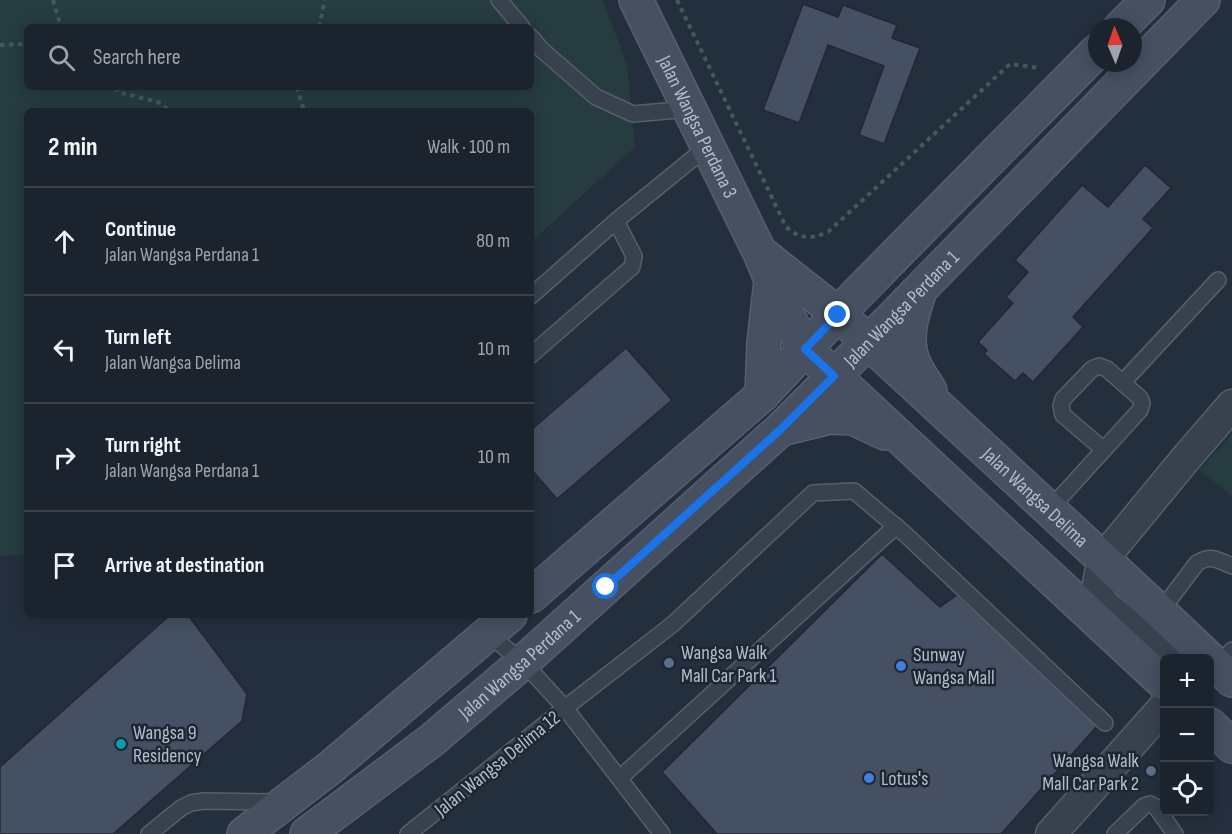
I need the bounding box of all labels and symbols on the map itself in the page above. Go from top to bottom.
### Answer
north arrow [1088,18,1142,72]
street label: Jalan Wangsa Perdana 3 [652,51,742,202]
street label: Jalan Wangsa Perdana 1 [838,246,964,373]
route end [824,301,850,327]
street label: Jalan Wangsa Delima [976,442,1093,553]
route start [592,573,618,599]
street label: Jalan Wangsa Perdana 1 [453,605,586,725]
place label: Wangsa Walk Mall Car Park 1 [681,641,777,688]
place label: Sunway Wangsa Mall [913,643,995,690]
marker: Wangsa Walk Mall Car Park 1 [662,656,676,670]
marker: Sunway Wangsa Mall [894,659,908,673]
street label: Jalan Wangsa Delima 12 [429,706,565,822]
place label: Wangsa 9 Residency [133,721,202,768]
marker: Wangsa 9 Residency [114,737,128,751]
place label: Wangsa Walk Mall Car Park 2 [1042,749,1139,796]
marker: Wangsa Walk Mall Car Park 2 [1144,764,1158,778]
place label: Lotus's [881,767,928,791]
marker: Lotus's [862,771,876,785]

